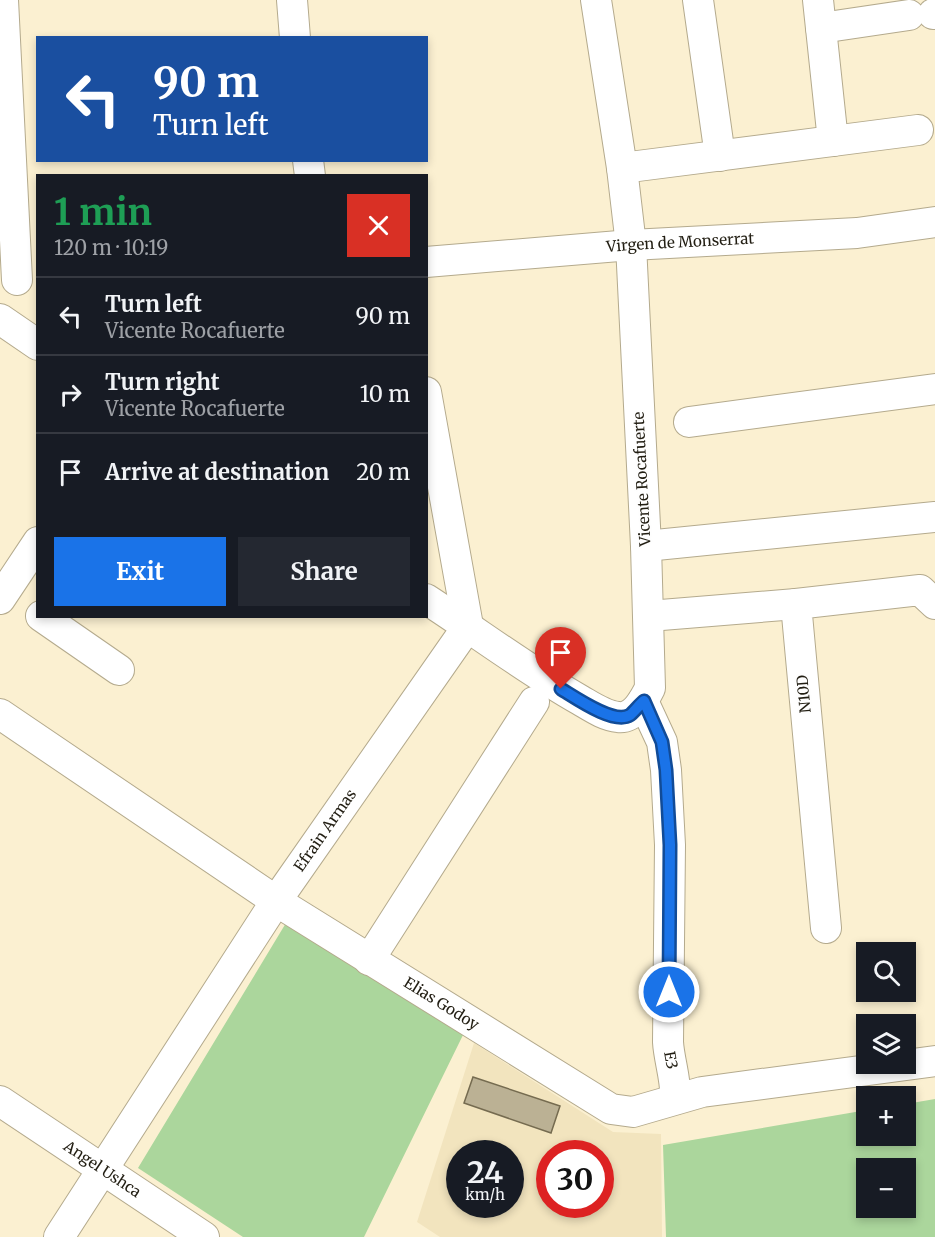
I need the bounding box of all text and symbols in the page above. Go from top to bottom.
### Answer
text: 90 m [153,56,259,108]
icon: left [54,60,132,138]
text: Turn left [153,108,268,142]
text: 1 min [54,190,152,235]
button: close [347,194,410,257]
street label: Virgen de Monserrat [605,228,755,256]
text: 120 m · 10:19 [54,235,168,260]
text: Turn left [105,290,202,318]
icon: left [54,300,87,333]
text: 90 m [355,302,410,330]
text: Vicente Rocafuerte [105,318,285,343]
text: Turn right [105,368,219,396]
icon: right [54,378,87,411]
text: 10 m [360,380,410,408]
text: Vicente Rocafuerte [105,396,285,421]
street label: Vicente Rocafuerte [628,411,655,548]
icon: arrive [54,456,87,489]
text: Arrive at destination [105,458,329,486]
text: 20 m [356,458,410,486]
button: Exit [54,537,226,606]
button: Share [238,537,410,606]
pin [535,627,586,689]
icon: arrive [544,636,577,669]
street label: N10D [792,674,815,714]
street label: Efrain Armas [290,785,360,875]
map controls [856,942,916,1218]
button: search [856,942,916,1002]
position arrow [637,960,701,1024]
street label: Elias Godoy [400,973,483,1034]
button: layers [856,1014,916,1074]
street label: E3 [660,1050,682,1071]
button: + [856,1086,916,1146]
street label: Angel Ushca [60,1136,145,1201]
speed limit sign: 30 [536,1140,614,1218]
text: 24 [467,1153,503,1191]
button: − [856,1158,916,1218]
text: km/h [465,1185,505,1204]

